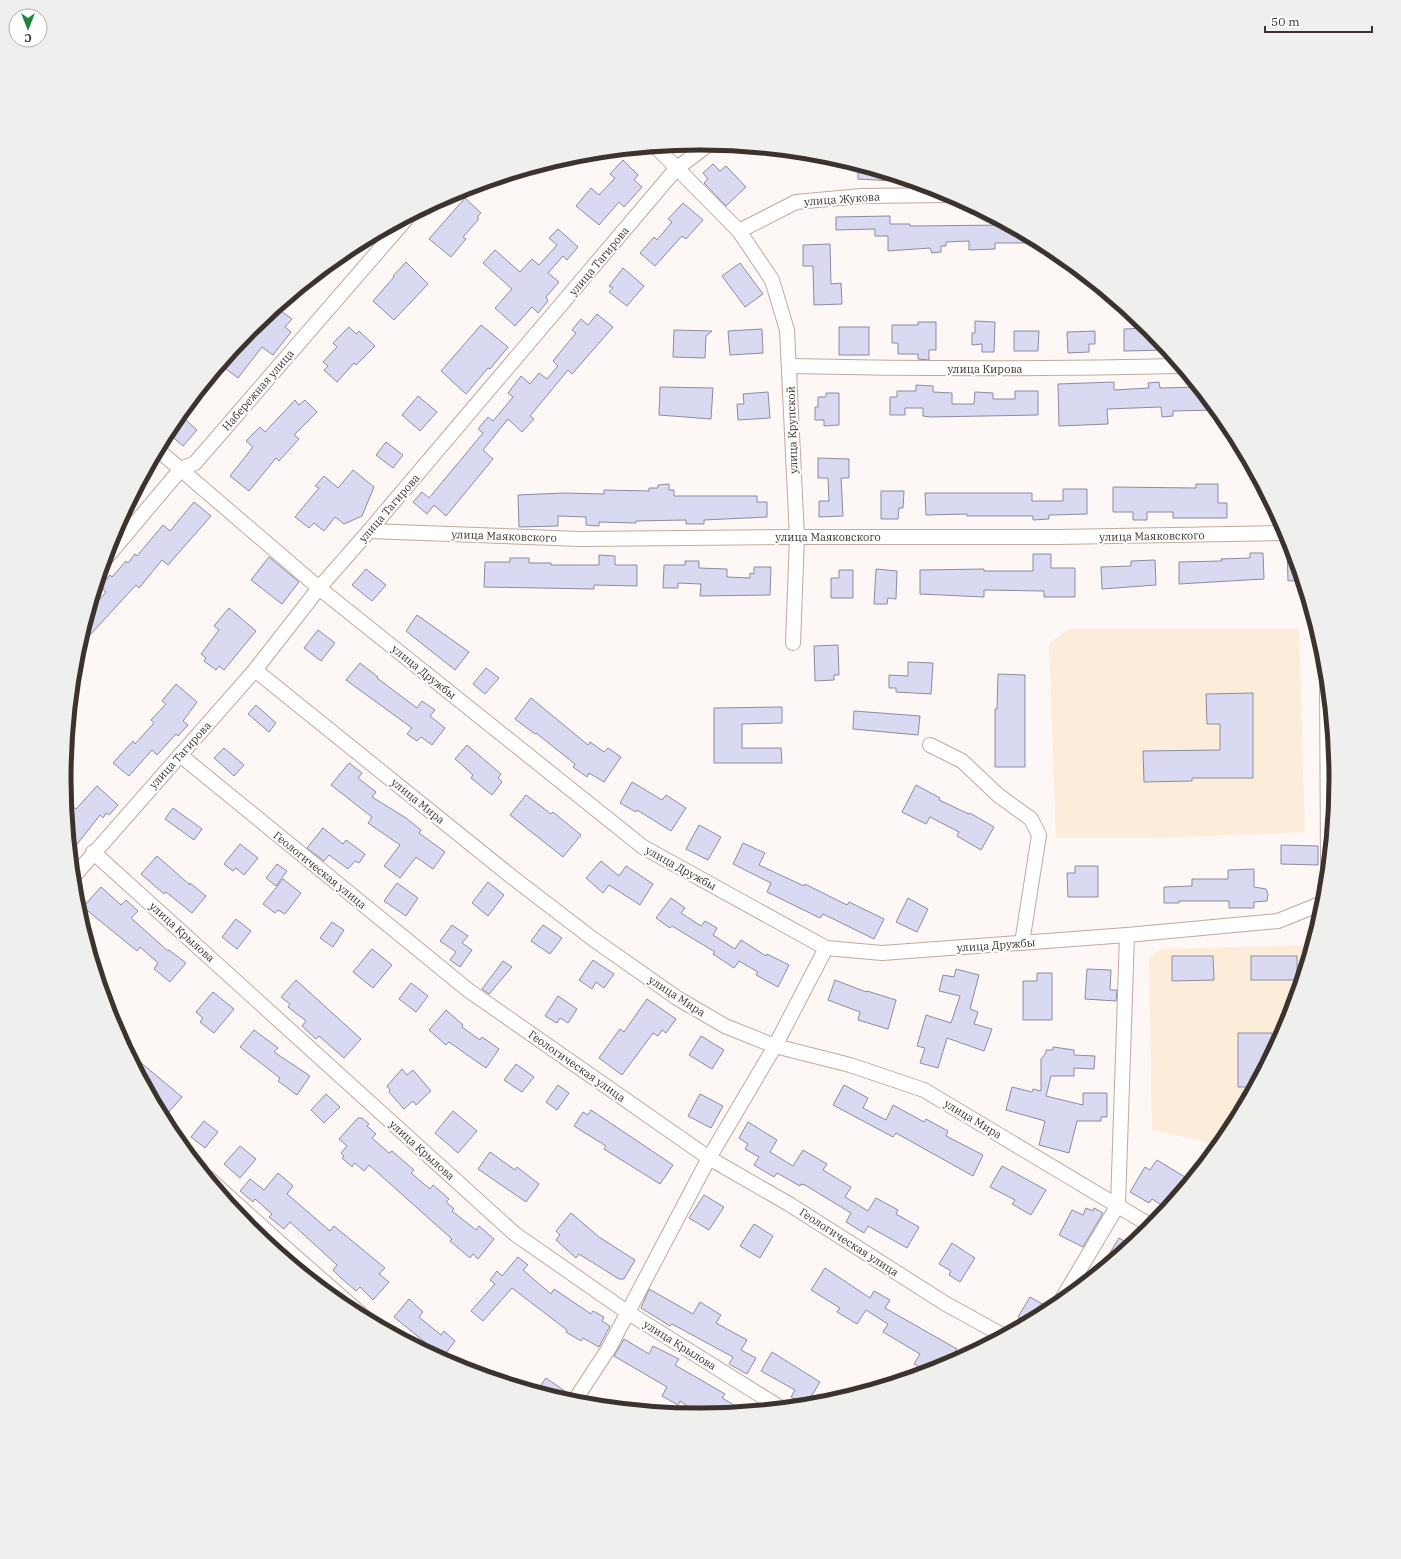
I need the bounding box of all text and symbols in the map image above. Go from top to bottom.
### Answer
north arrow [8,8,48,48]
scale bar [1265,8,1372,34]
text: 50 m [1271,14,1300,29]
text: С [24,31,32,45]
street label: улица Жукова [804,189,880,209]
street label: улица Тагирова [566,224,632,298]
street label: Набережная улица [219,347,297,433]
street label: улица Кирова [947,362,1023,376]
street label: улица Крупской [783,386,801,474]
street label: улица Тагирова [356,471,422,545]
street label: улица Маяковского [451,527,557,545]
street label: улица Маяковского [1099,528,1205,544]
street label: улица Маяковского [775,530,881,544]
street label: улица Дружбы [389,642,459,702]
street label: улица Тагирова [146,718,214,792]
street label: улица Мира [388,775,448,827]
street label: Геологическая улица [271,828,369,912]
street label: улица Дружбы [643,843,719,893]
street label: улица Крылова [146,899,218,965]
street label: улица Дружбы [956,935,1036,955]
street label: улица Мира [646,972,708,1020]
street label: Геологическая улица [526,1027,628,1105]
street label: улица Мира [942,1096,1004,1142]
street label: улица Крылова [386,1117,458,1183]
street label: Геологическая улица [797,1205,901,1279]
street label: улица Крылова [641,1317,719,1373]

